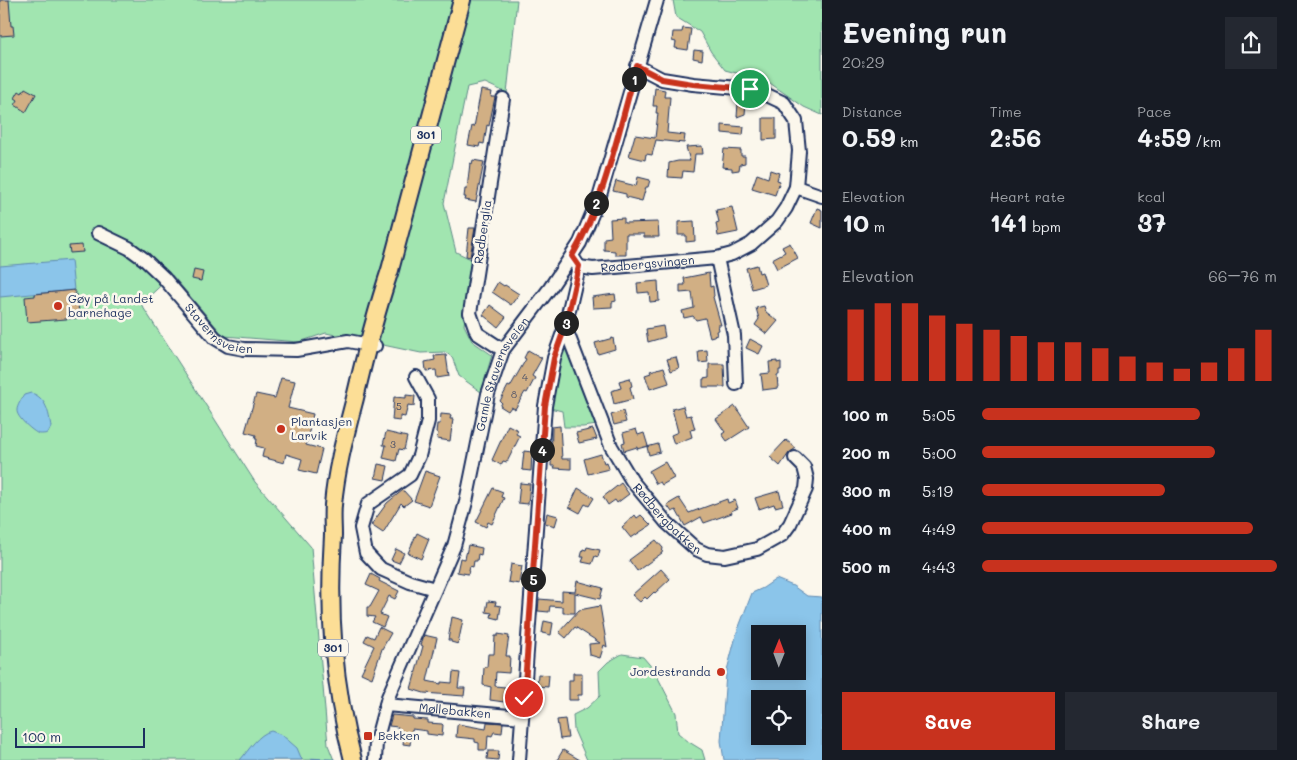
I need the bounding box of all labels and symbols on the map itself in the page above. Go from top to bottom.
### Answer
pin: 1 [622,66,646,92]
pin [729,68,771,110]
road number: 301 [411,126,441,144]
pin: 2 [584,190,608,216]
street label: Rødberglia [470,199,494,265]
street label: Rødbergsvingen [600,251,695,275]
place label: Gøy på Landet barnehage [68,290,154,320]
street label: Stavernsveien [182,299,253,356]
marker: Gøy på Landet barnehage [52,300,64,312]
pin: 3 [554,310,578,336]
street label: Gamle Stavernsveien [472,313,532,433]
house number: 4 [522,370,528,384]
house number: 8 [511,387,517,401]
house number: 5 [396,399,402,413]
place label: Plantasjen Larvik [291,413,352,443]
marker: Plantasjen Larvik [275,423,287,435]
house number: 3 [390,437,396,451]
pin: 4 [530,438,554,462]
street label: Rødbergbakken [630,479,704,557]
pin: 5 [520,566,546,592]
north arrow [751,625,806,680]
road number: 301 [318,640,348,656]
place label: Jordestranda [630,663,711,679]
marker: Jordestranda [715,666,727,678]
pin [503,677,545,719]
street label: Møllebakken [418,699,492,721]
scale bar [15,725,145,748]
place label: Bekken [378,727,420,743]
marker: Bekken [362,730,374,742]

